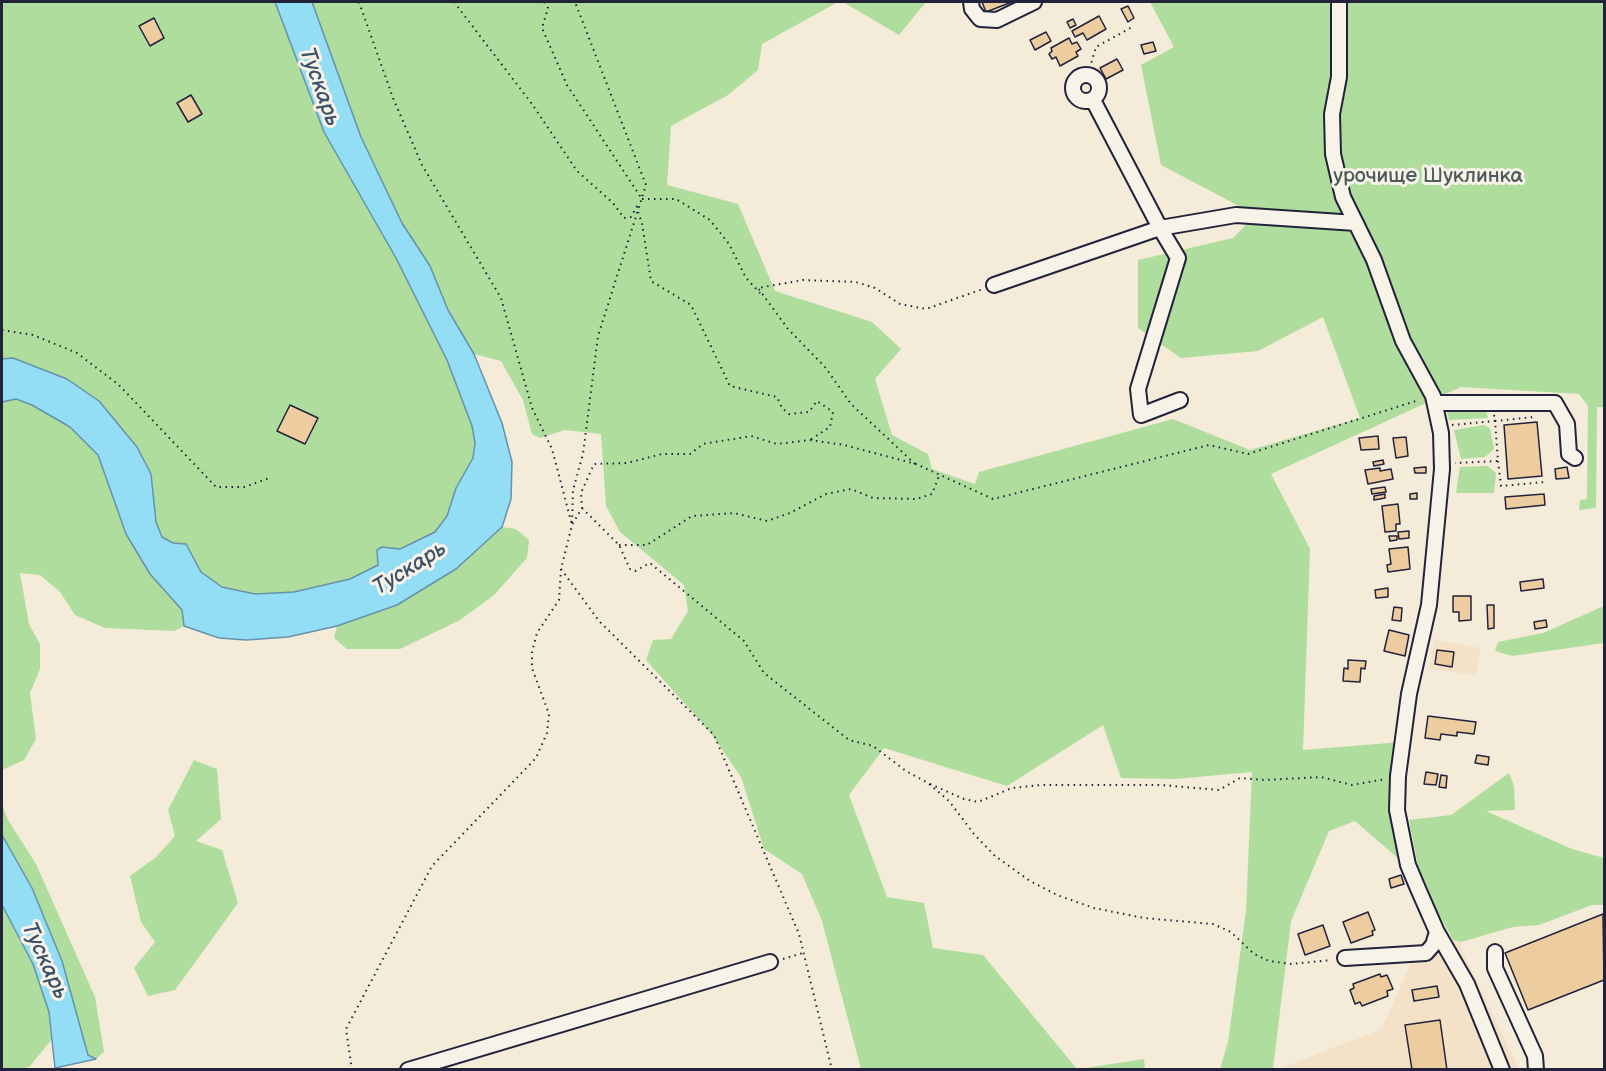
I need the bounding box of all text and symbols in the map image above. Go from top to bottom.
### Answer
water label: Тускарь [293,44,345,130]
park label: урочище Шуклинка [1333,164,1523,190]
water label: Тускарь [368,536,452,602]
water label: Тускарь [15,918,73,1004]

